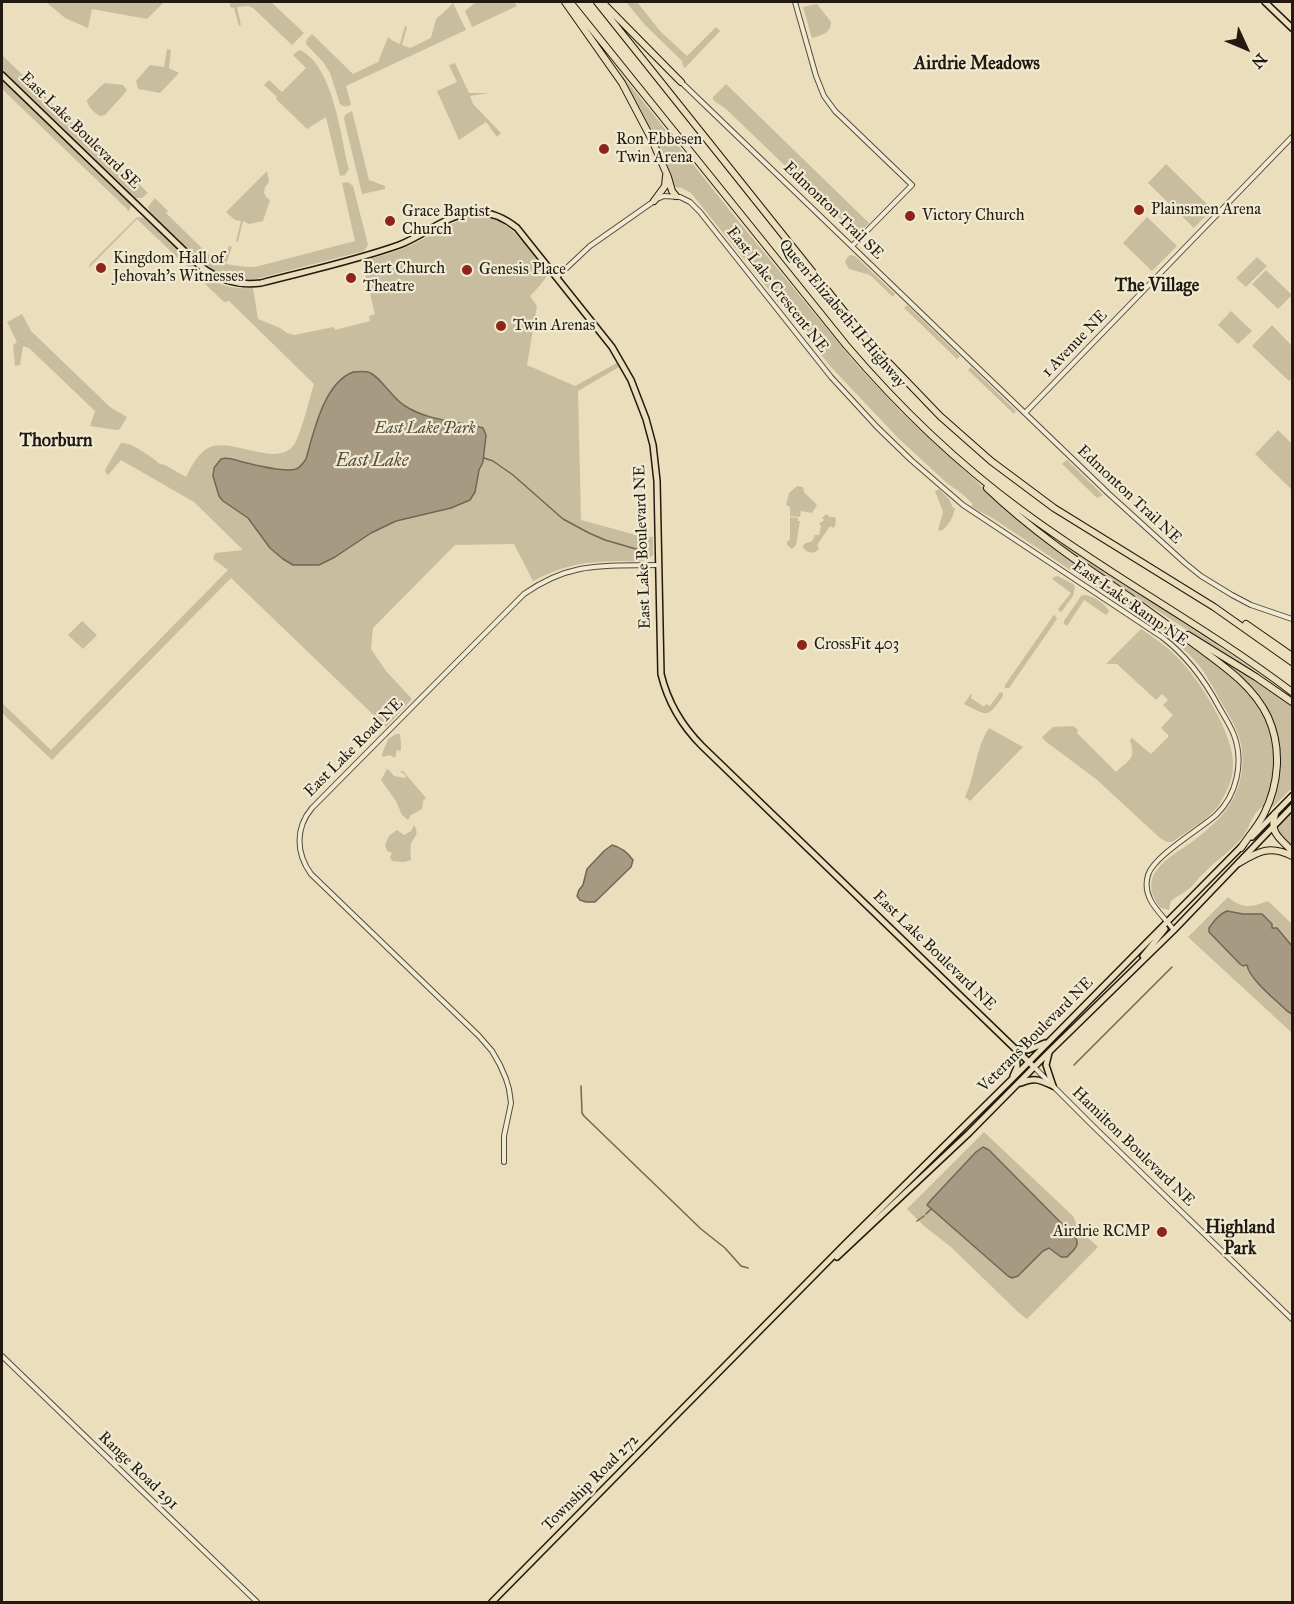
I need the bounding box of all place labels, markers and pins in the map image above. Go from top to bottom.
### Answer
place label: Ron Ebbesen Twin Arena [616,130,702,168]
marker: Ron Ebbesen Twin Arena [597,142,611,156]
place label: Plainsmen Arena [1151,200,1261,220]
place label: Grace Baptist Church [402,202,490,240]
marker: Plainsmen Arena [1132,203,1146,217]
place label: Victory Church [922,206,1025,226]
marker: Victory Church [903,209,917,223]
marker: Grace Baptist Church [383,214,397,228]
place label: Kingdom Hall of Jehovah's Witnesses [113,249,244,287]
place label: Bert Church Theatre [363,259,445,297]
place label: Genesis Place [479,260,566,280]
marker: Kingdom Hall of Jehovah's Witnesses [94,261,108,275]
marker: Genesis Place [460,263,474,277]
marker: Bert Church Theatre [344,271,358,285]
place label: Twin Arenas [513,316,595,336]
marker: Twin Arenas [494,319,508,333]
place label: CrossFit 403 [814,635,899,655]
marker: CrossFit 403 [795,638,809,652]
place label: Airdrie RCMP [1053,1222,1150,1242]
marker: Airdrie RCMP [1155,1225,1169,1239]

